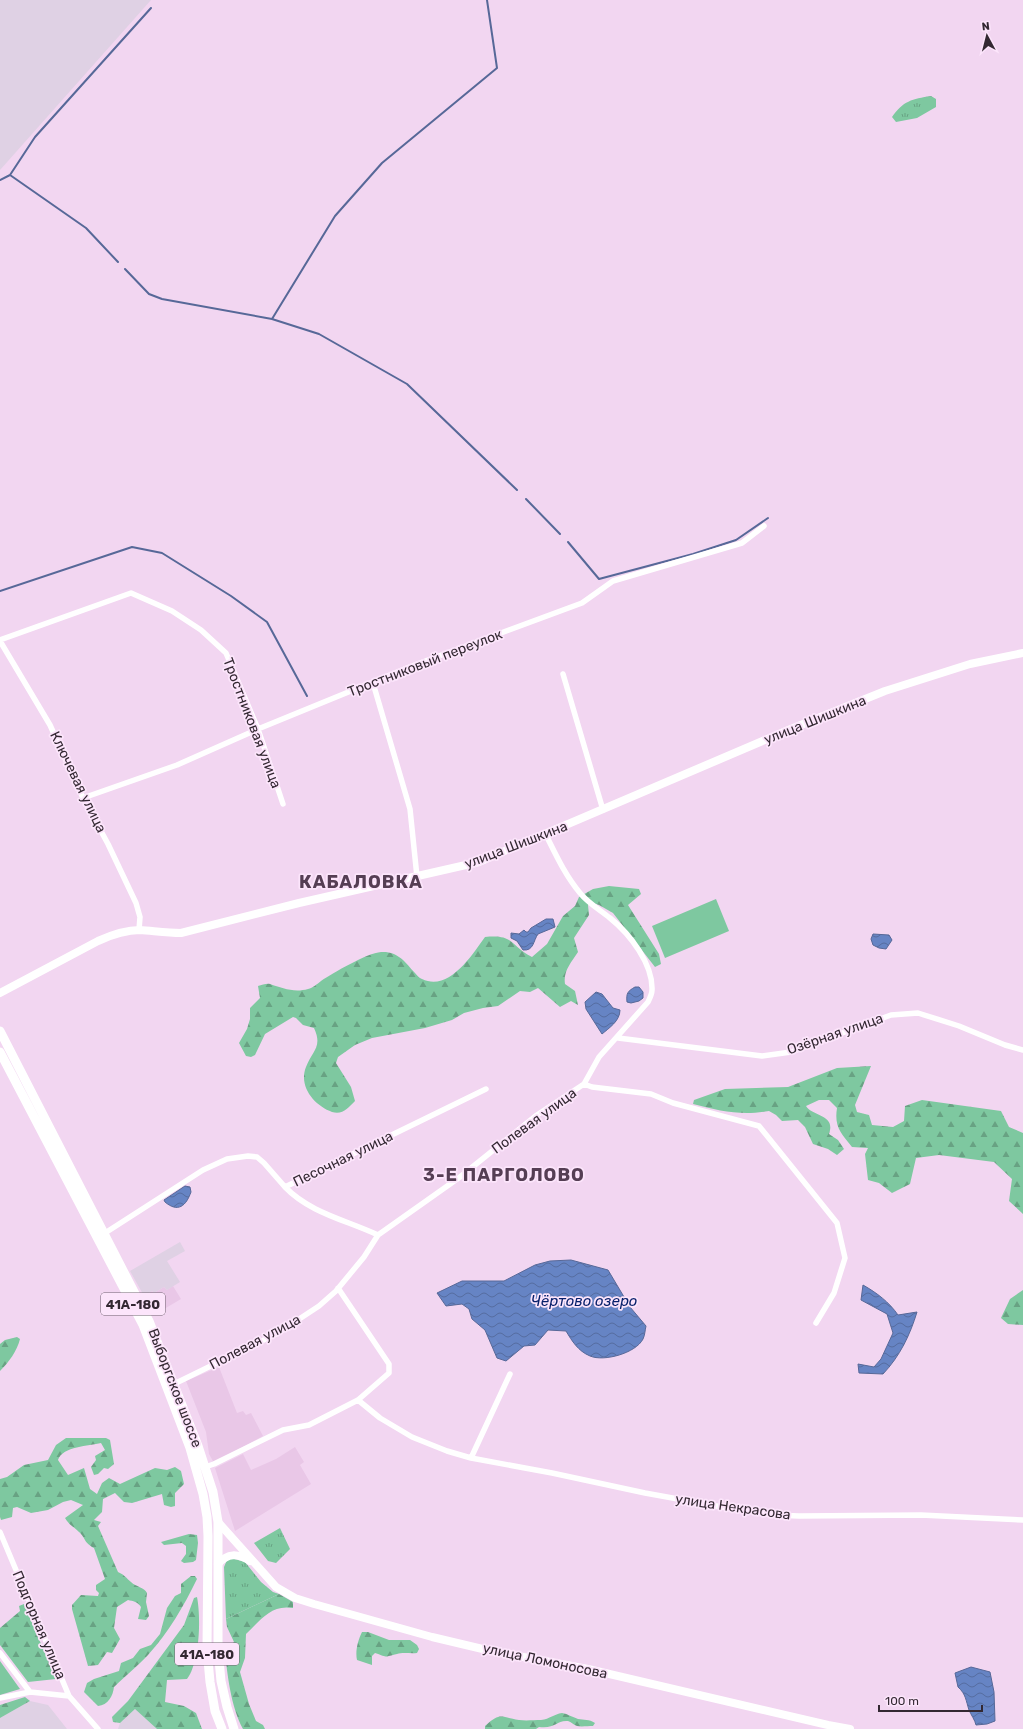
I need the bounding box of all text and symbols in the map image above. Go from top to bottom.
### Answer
north arrow [967,16,1007,56]
text: N [981,20,991,34]
street label: Тростниковый переулок [345,625,505,700]
street label: Тростниковая улица [219,655,285,791]
street label: улица Шишкина [761,692,869,748]
street label: Ключевая улица [46,729,110,835]
street label: улица Шишкина [462,818,570,872]
district label: КАБАЛОВКА [299,871,423,893]
street label: Озёрная улица [785,1010,885,1058]
street label: Полевая улица [488,1085,580,1157]
street label: Песочная улица [290,1127,396,1191]
district label: 3-Е ПАРГОЛОВО [423,1164,585,1186]
water label: Чёртово озеро [531,1292,638,1310]
road number: 41А-180 [101,1293,165,1315]
street label: Полевая улица [207,1311,303,1373]
street label: Выборгское шоссе [144,1326,206,1450]
street label: улица Некрасова [674,1490,792,1524]
street label: Подгорная улица [8,1568,70,1682]
street label: улица Ломоносова [481,1639,609,1683]
road number: 41А-180 [175,1643,239,1665]
scale bar [879,1687,982,1713]
text: 100 m [885,1694,919,1708]

